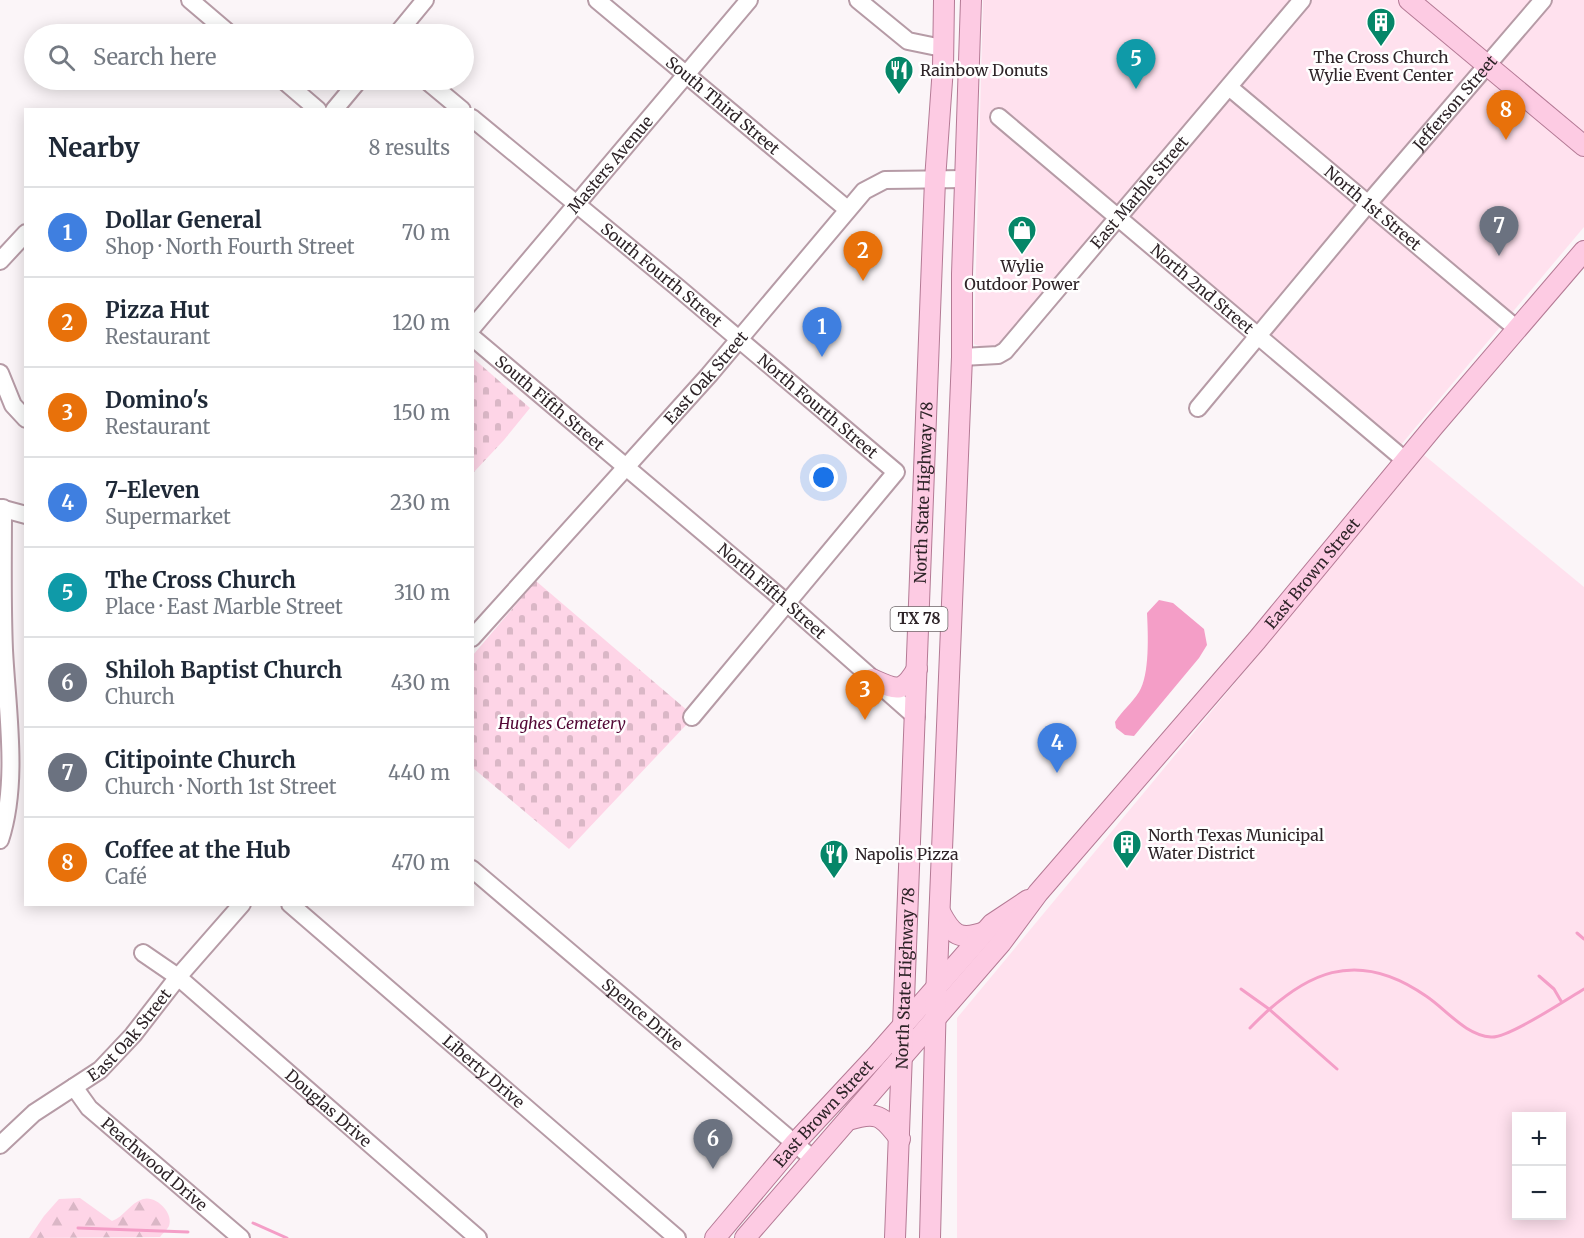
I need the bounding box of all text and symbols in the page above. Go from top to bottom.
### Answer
building icon: The Cross Church Wylie Event Center [1365,6,1397,48]
search box [24,24,474,90]
pin: 5 [1116,40,1156,89]
icon: search [45,41,78,74]
text: Search here [93,43,216,71]
place label: The Cross Church Wylie Event Center [1308,47,1453,85]
street label: Jefferson Street [1408,51,1502,155]
street label: South Third Street [662,52,784,159]
restaurant icon: Rainbow Donuts [883,54,915,96]
place label: Rainbow Donuts [920,60,1048,80]
pin: 8 [1486,90,1526,140]
street label: Masters Avenue [563,112,657,217]
text: Nearby [48,131,140,164]
street label: East Marble Street [1086,131,1193,253]
text: 8 results [368,135,450,160]
street label: North 1st Street [1320,162,1426,255]
text: Dollar General [105,206,262,234]
pin: 7 [1480,206,1518,256]
shop icon: Wylie Outdoor Power [1006,214,1038,256]
street label: South Fourth Street [597,219,727,331]
text: 1 [63,220,72,245]
text: 70 m [402,220,450,245]
pin: 2 [844,232,882,281]
text: Shop · North Fourth Street [105,234,355,259]
street label: North 2nd Street [1147,240,1258,338]
place label: Wylie Outdoor Power [964,256,1080,294]
text: Pizza Hut [105,296,210,324]
pin: 1 [802,308,842,357]
text: 2 [62,310,73,335]
text: 120 m [392,310,450,335]
text: Restaurant [105,324,210,349]
street label: East Oak Street [660,326,752,428]
street label: North Fourth Street [754,349,883,463]
street label: South Fifth Street [491,351,609,455]
text: Domino's [105,386,209,414]
text: 3 [62,400,73,425]
text: 150 m [393,400,450,425]
street label: North State Highway 78 [910,401,937,584]
text: Restaurant [105,414,210,439]
your location [809,463,838,492]
text: 7-Eleven [105,476,200,504]
text: 4 [61,490,74,515]
text: 230 m [390,490,450,515]
text: Supermarket [105,504,231,529]
street label: East Brown Street [1260,513,1364,633]
street label: North Fifth Street [714,539,831,643]
text: The Cross Church [105,566,296,594]
text: 5 [62,580,73,605]
text: 310 m [394,580,450,605]
text: Place · East Marble Street [105,594,343,619]
road number: TX 78 [890,607,948,631]
text: Shiloh Baptist Church [105,656,342,684]
text: 6 [61,670,74,695]
text: 430 m [391,670,450,695]
pin: 3 [846,670,884,720]
text: Church [105,684,175,709]
park label: Hughes Cemetery [497,713,626,733]
pin: 4 [1038,724,1076,773]
text: Citipointe Church [105,746,296,774]
text: 7 [62,760,74,785]
text: 440 m [388,760,450,785]
text: Church · North 1st Street [105,774,337,799]
place label: North Texas Municipal Water District [1147,825,1324,863]
building icon: North Texas Municipal Water District [1111,828,1143,870]
text: Coffee at the Hub [105,836,290,864]
restaurant icon: Napolis Pizza [818,838,850,880]
place label: Napolis Pizza [855,844,959,864]
text: 8 [61,850,74,875]
text: 470 m [391,850,450,875]
text: Café [105,864,147,889]
street label: North State Highway 78 [891,887,918,1070]
street label: Spence Drive [598,974,687,1054]
street label: East Oak Street [84,984,176,1086]
street label: Liberty Drive [439,1031,529,1112]
street label: East Brown Street [769,1055,878,1171]
street label: Douglas Drive [281,1065,376,1151]
map controls [1512,1112,1566,1220]
button: + [1512,1112,1566,1166]
street label: Peachwood Drive [97,1113,212,1215]
pin: 6 [694,1120,732,1169]
button: − [1512,1166,1566,1220]

